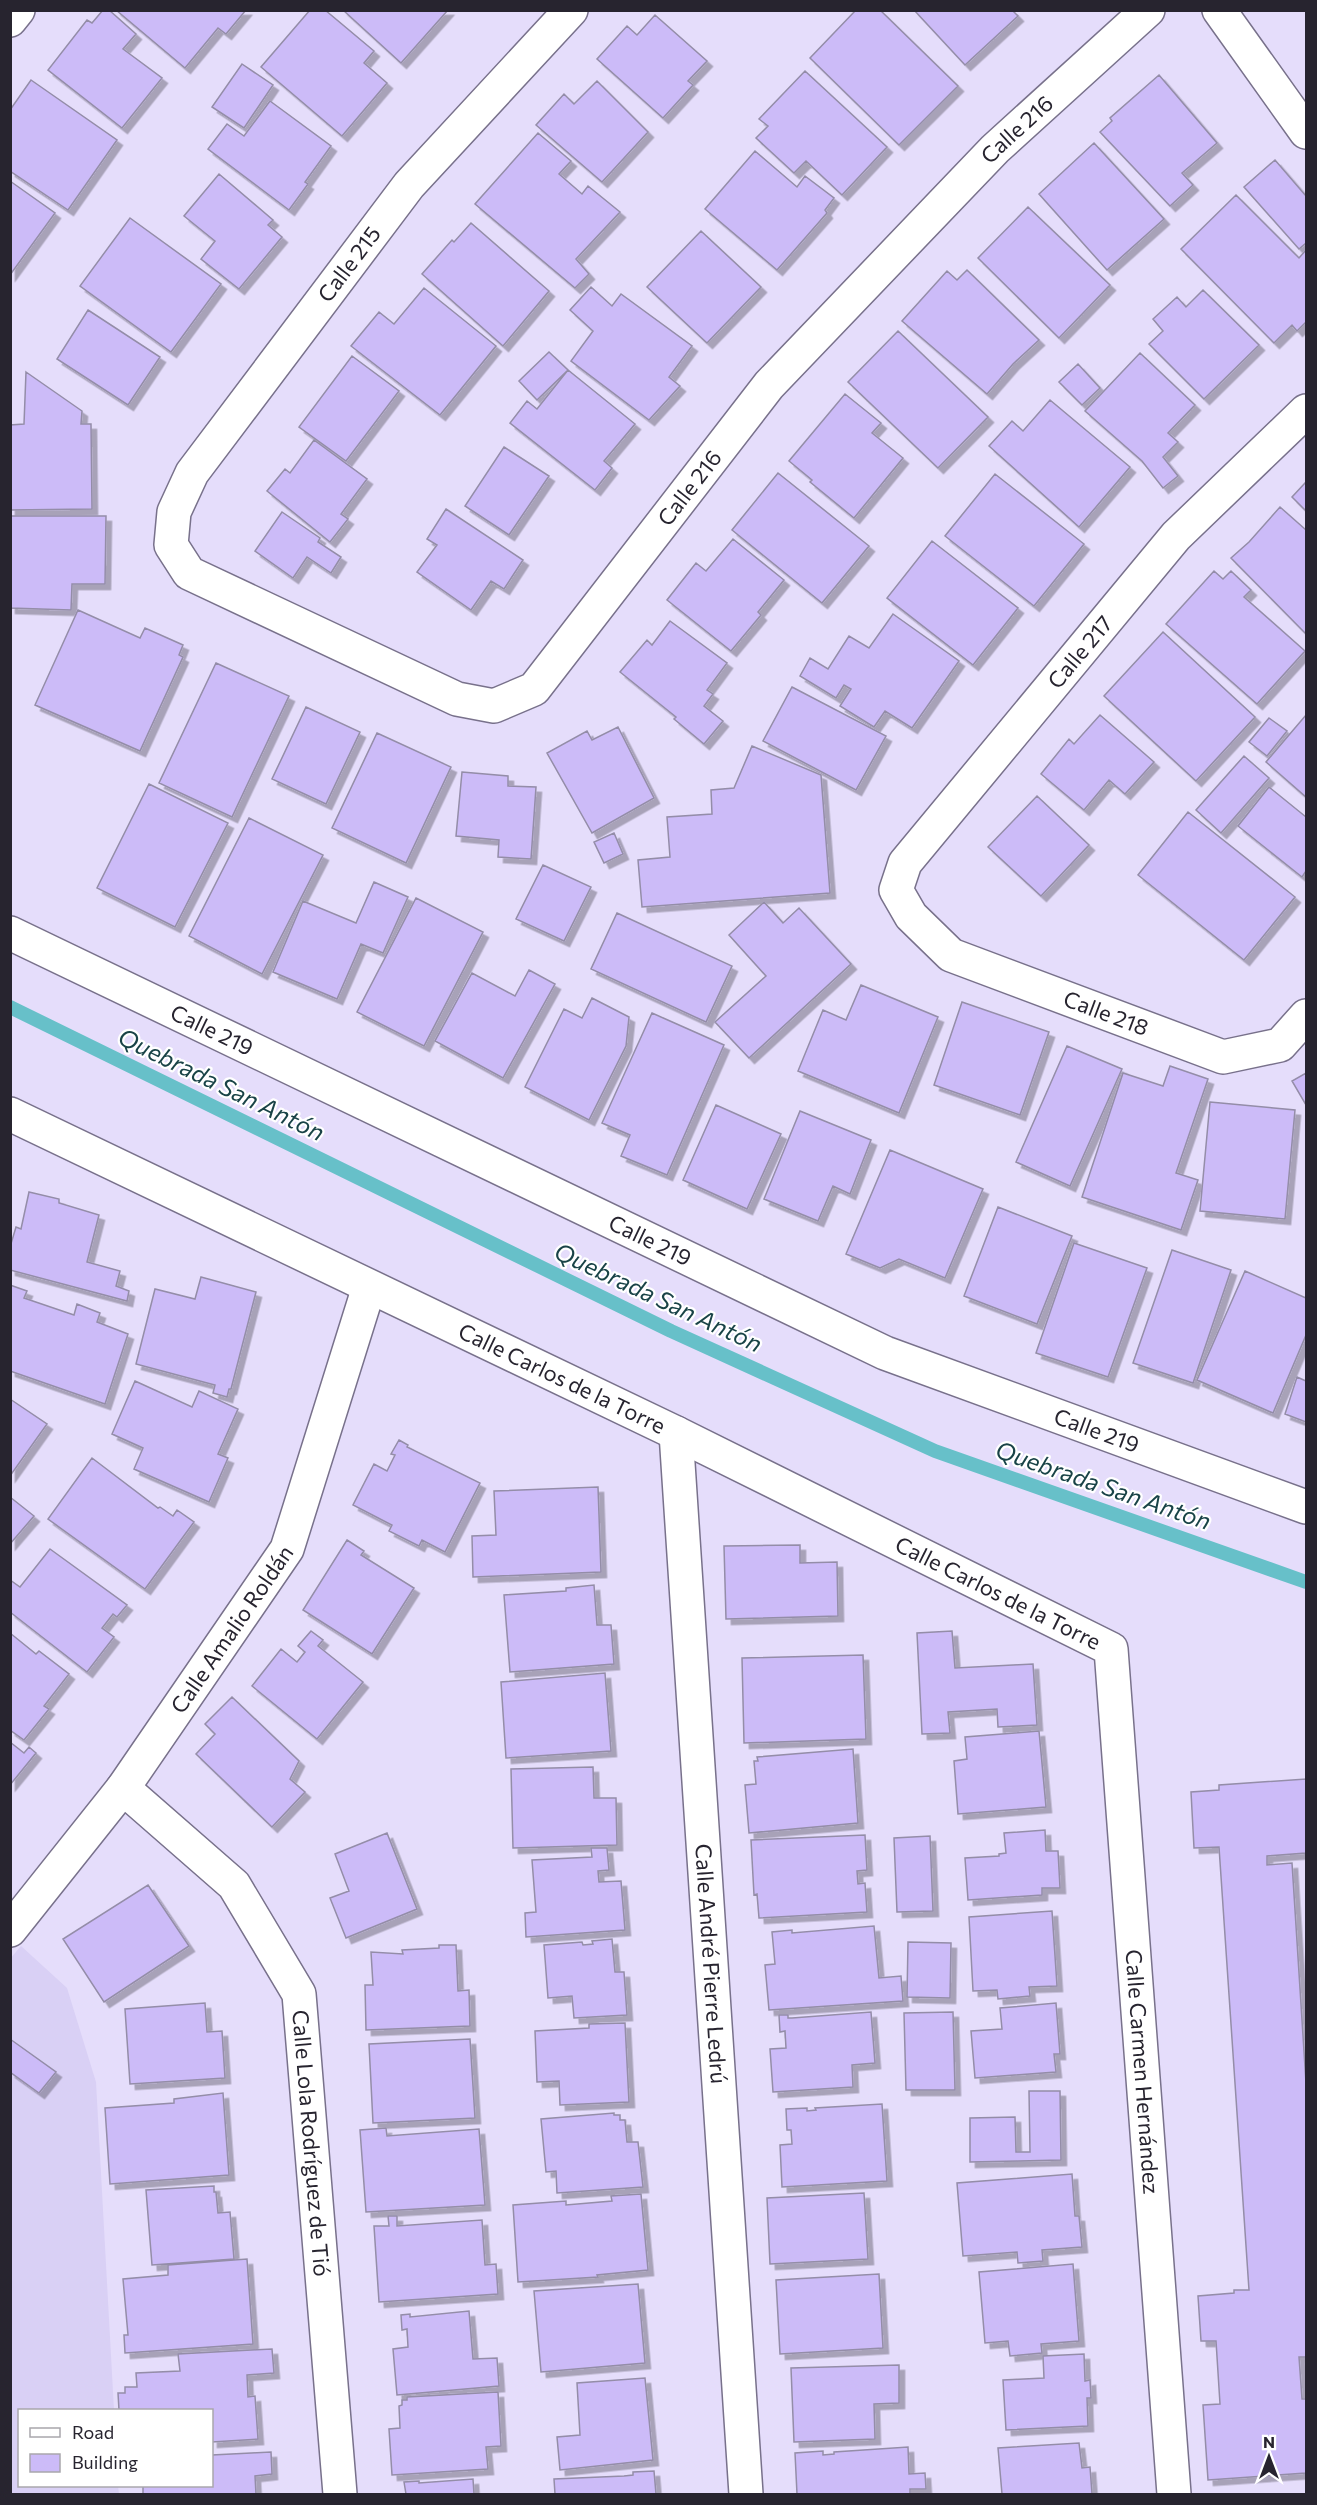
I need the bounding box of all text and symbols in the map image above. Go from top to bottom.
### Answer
street label: Calle 216 [975,89,1058,169]
street label: Calle 215 [311,221,386,307]
street label: Calle 216 [651,444,727,531]
street label: Calle 217 [1041,610,1118,694]
street label: Calle 218 [1060,984,1152,1041]
street label: Calle 219 [166,998,258,1061]
water label: Quebrada San Antón [114,1021,330,1146]
street label: Calle 219 [605,1208,696,1271]
water label: Quebrada San Antón [550,1236,767,1358]
street label: Calle Carlos de la Torre [454,1317,670,1439]
street label: Calle 219 [1051,1402,1143,1458]
water label: Quebrada San Antón [992,1434,1215,1535]
street label: Calle Carlos de la Torre [891,1530,1105,1655]
street label: Calle Amalio Roldán [164,1540,299,1718]
street label: Calle André Pierre Ledrú [690,1843,733,2085]
street label: Calle Carmen Hernández [1120,1948,1166,2195]
street label: Calle Lola Rodríguez de Tió [287,2009,336,2278]
legend [18,2409,213,2487]
text: Road [72,2421,114,2443]
north arrow [1239,2427,1299,2487]
text: N [1263,2432,1275,2451]
text: Building [72,2451,138,2473]

